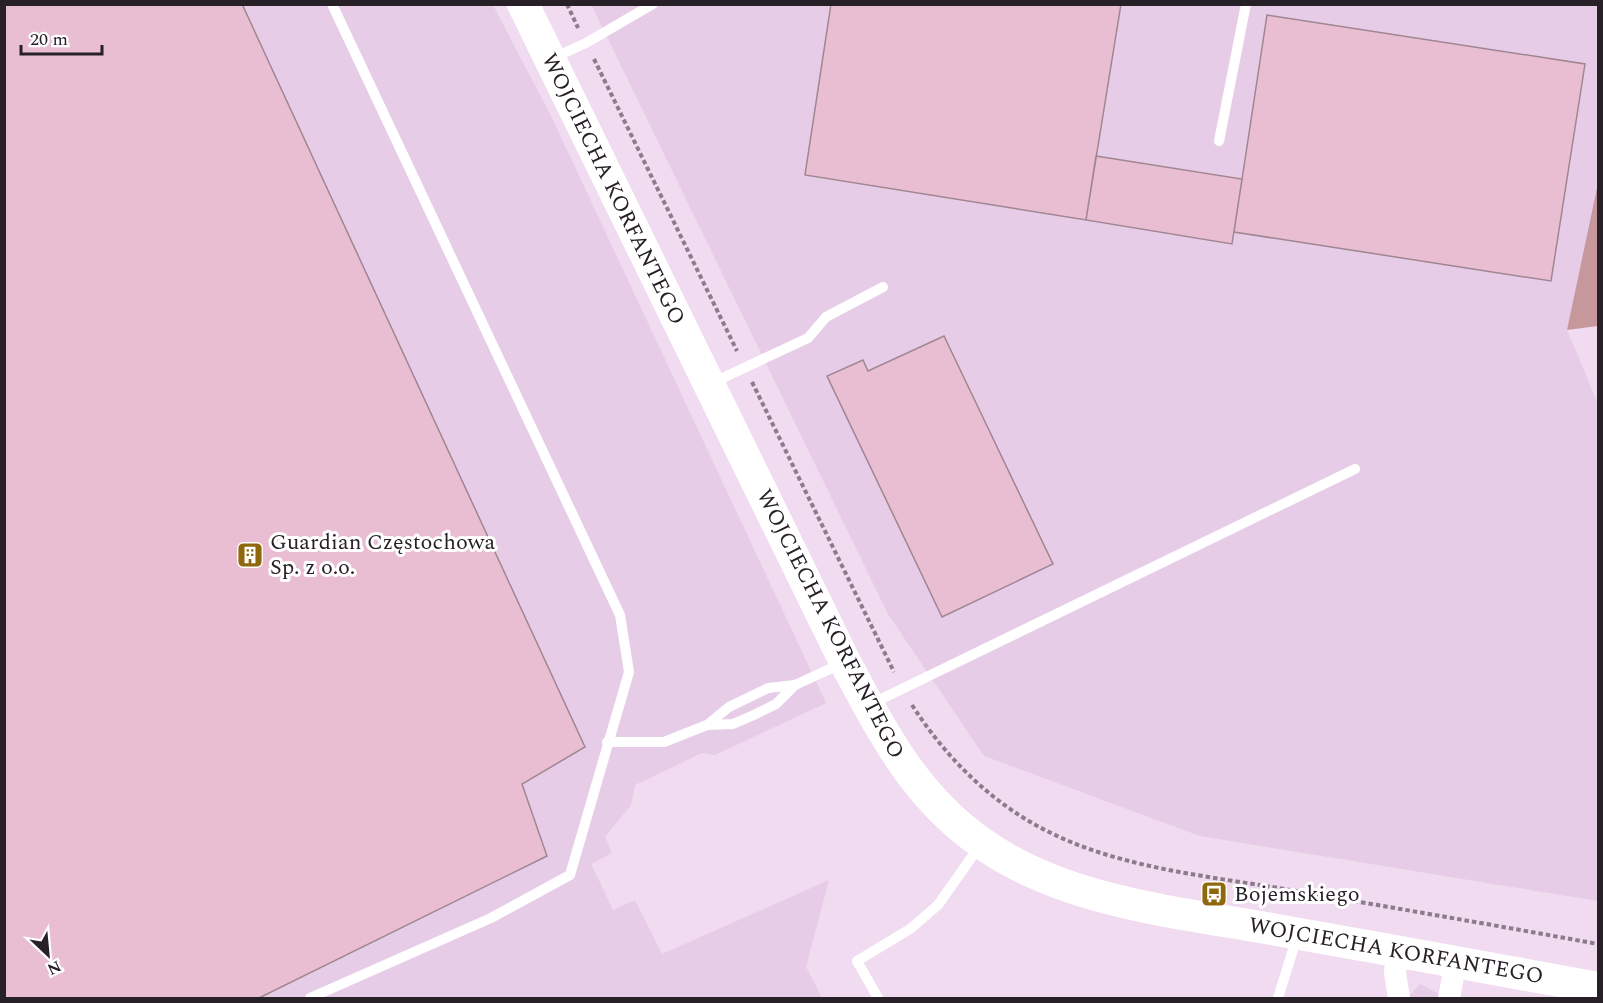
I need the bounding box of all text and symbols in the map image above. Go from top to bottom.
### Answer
scale bar [21,18,102,56]
text: 20 m [30,26,68,53]
street label: WOJCIECHA KORFANTEGO [533,47,693,331]
street label: WOJCIECHA KORFANTEGO [747,483,913,765]
place label: Guardian Częstochowa Sp. z o.o. [270,526,495,584]
building icon: Guardian Częstochowa Sp. z o.o. [235,540,265,570]
place label: Bojemskiego [1234,878,1360,911]
bus stop icon: Bojemskiego [1199,879,1229,909]
street label: WOJCIECHA KORFANTEGO [1246,909,1546,993]
north arrow [18,925,78,985]
text: N [43,954,65,981]

